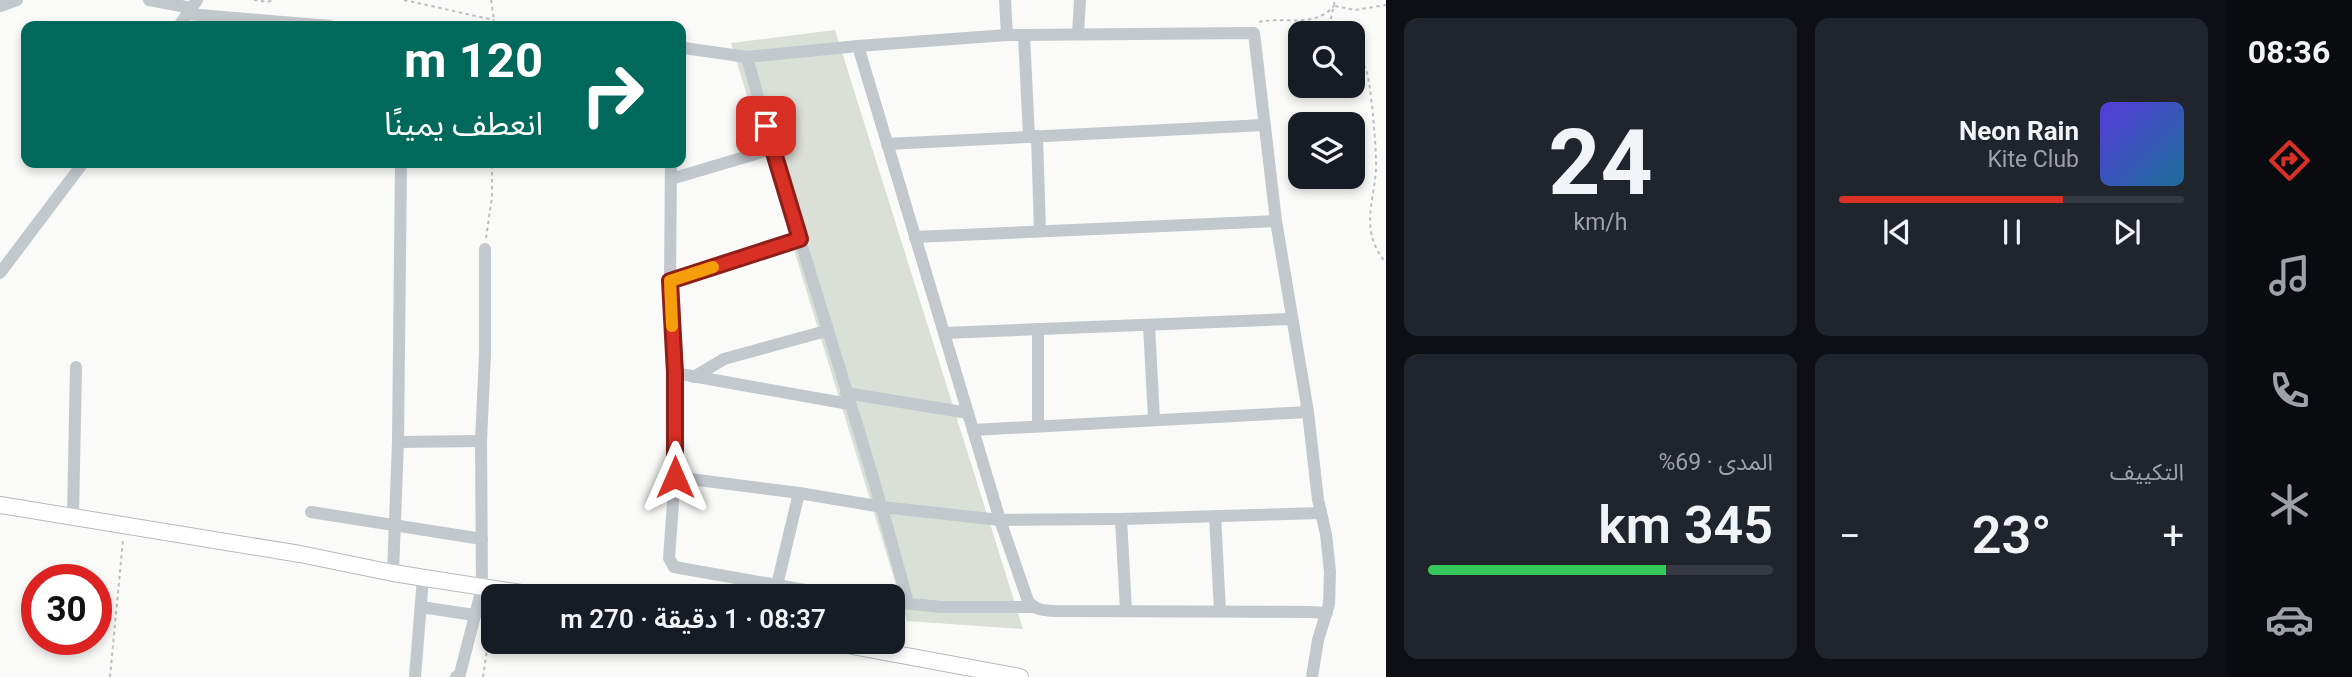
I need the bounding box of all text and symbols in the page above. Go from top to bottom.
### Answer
map controls [1288,21,1365,189]
button: search [1288,21,1365,98]
text: 120 m [404,32,543,89]
text: 08:36 [2248,33,2330,71]
icon: right [567,49,658,140]
pin [736,96,796,156]
text: انعطف يمينًا [384,105,543,143]
icon: arrive [747,107,785,145]
text: 24 [1548,110,1653,216]
button: layers [1288,112,1365,189]
text: Neon Rain [1959,116,2079,146]
icon: directions [2265,136,2314,185]
text: Kite Club [1987,146,2079,173]
text: km/h [1574,209,1628,236]
icon: previous [1878,213,1916,251]
icon: pause [1993,213,2031,251]
icon: next [2108,213,2146,251]
icon: music [2265,251,2314,300]
icon: phone [2265,366,2314,415]
position arrow [638,440,712,514]
text: المدى · 69% [1658,449,1773,476]
text: التكييف [2110,459,2184,486]
icon: climate [2265,480,2314,529]
text: 345 km [1598,495,1773,556]
text: 23° [1972,505,2051,566]
text: − [1839,514,1861,558]
text: + [2162,514,2184,558]
speed limit sign: 30 [21,564,112,655]
icon: car [2265,595,2314,644]
text: 08:37 · 1 دقيقة · 270 m [560,604,826,634]

